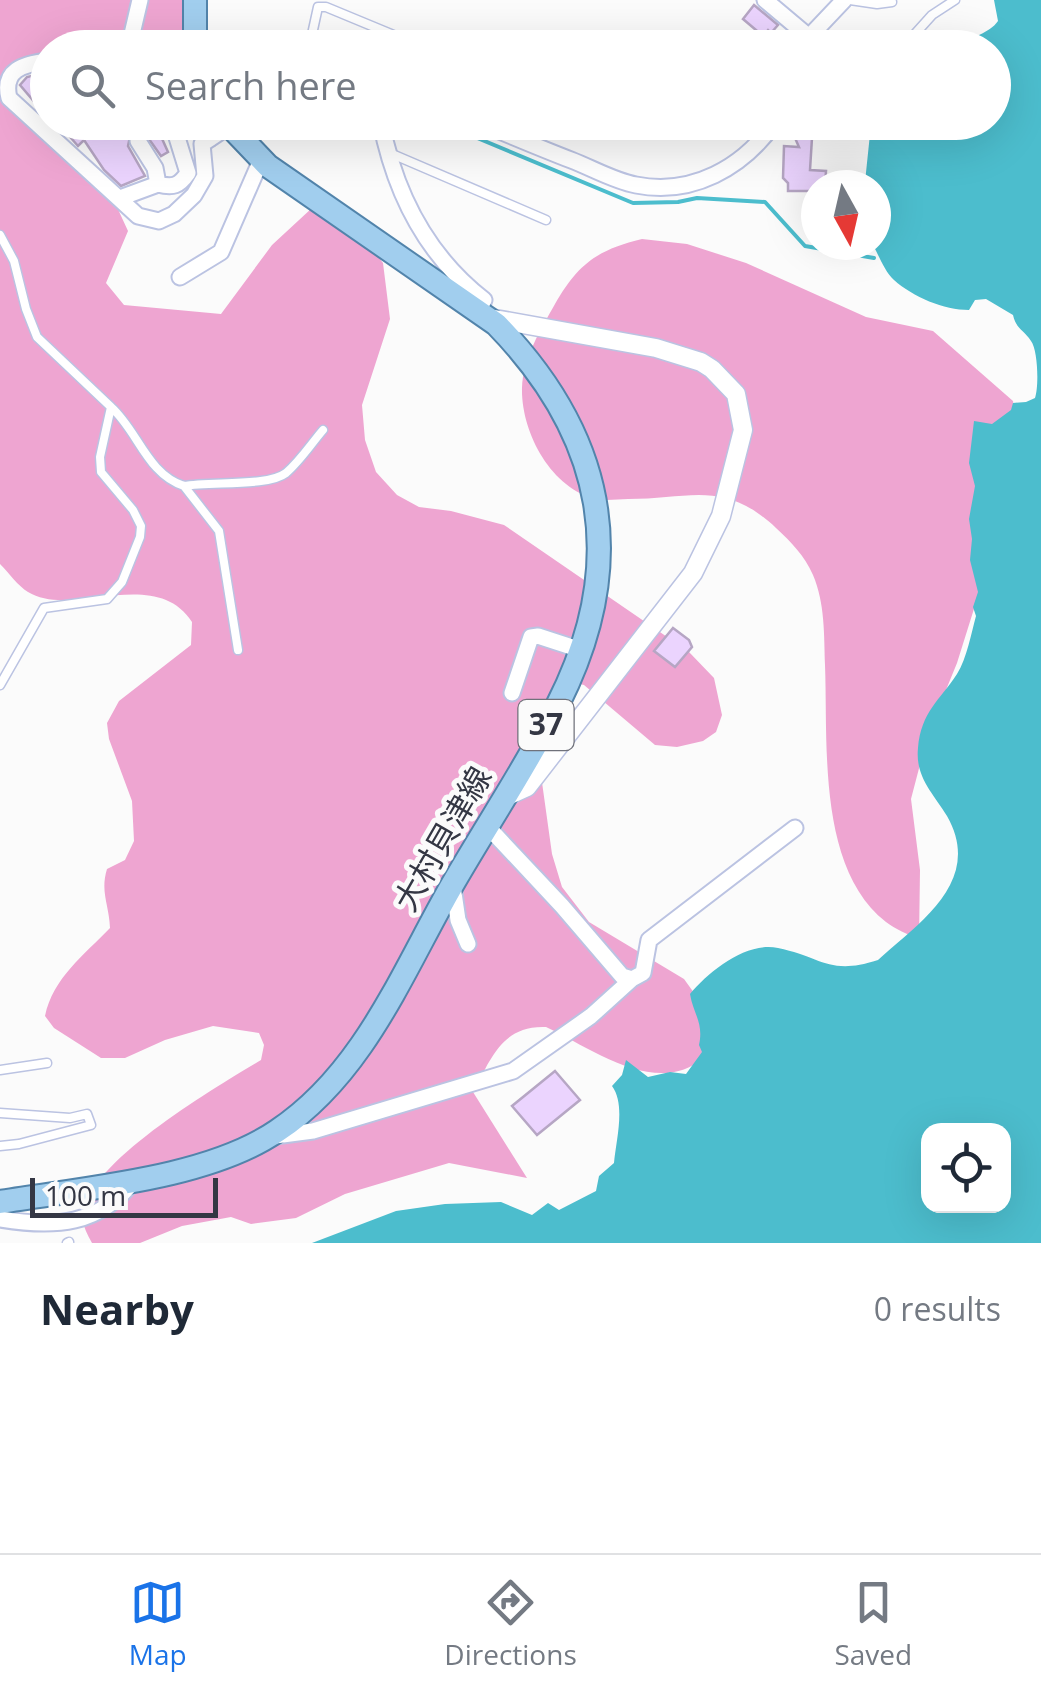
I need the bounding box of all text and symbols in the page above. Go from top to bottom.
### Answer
search box [30,30,1011,140]
icon: search [65,58,120,113]
text: Search here [145,59,357,111]
north arrow [801,170,891,260]
road number: 37 [518,700,574,750]
street label: 大村貝津線 [383,758,500,918]
map controls [921,1123,1011,1213]
button: locate [921,1123,1011,1213]
scale bar [30,1173,218,1218]
text: 100 m [45,1176,126,1214]
text: Nearby [40,1280,194,1337]
text: 0 results [874,1287,1001,1330]
tab: Map [129,1575,187,1673]
tab: Directions [444,1575,577,1673]
tab: Saved [834,1575,912,1673]

